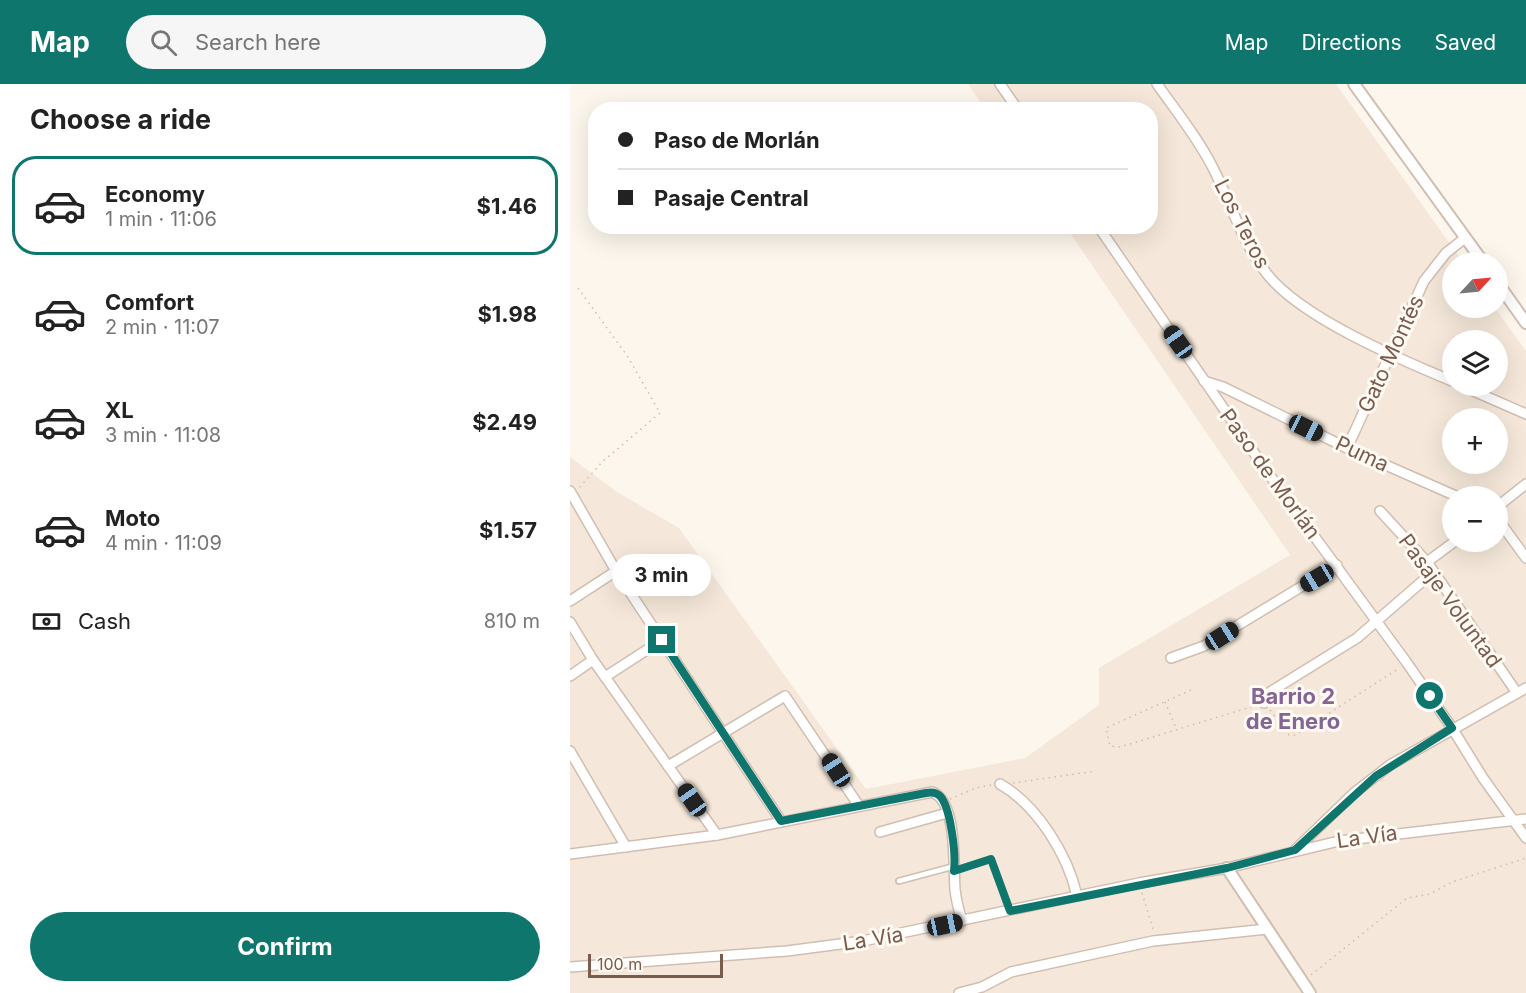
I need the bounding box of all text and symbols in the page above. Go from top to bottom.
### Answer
search box [126,15,546,69]
text: Map [30,25,90,59]
icon: search [147,26,180,59]
text: Search here [195,29,321,55]
text: Map [1225,30,1268,55]
text: Directions [1301,30,1402,55]
text: Saved [1435,30,1496,55]
text: Choose a ride [30,103,211,136]
text: Paso de Morlán [654,127,820,153]
street label: Los Teros [1209,175,1276,273]
icon: car [33,179,87,233]
text: Economy [105,181,205,207]
text: Pasaje Central [654,185,809,211]
text: $1.46 [477,193,537,219]
text: 1 min · 11:06 [105,207,217,231]
north arrow [1442,252,1508,318]
map controls [1442,252,1508,552]
icon: car [33,287,87,341]
text: Comfort [105,289,194,315]
street label: Gato Montés [1352,291,1429,416]
text: $1.98 [477,301,537,327]
text: 2 min · 11:07 [105,315,220,339]
car [1160,322,1196,362]
button: layers [1442,330,1508,396]
icon: car [33,395,87,449]
text: XL [105,397,134,423]
street label: Paso de Morlán [1215,404,1326,544]
button: + [1442,408,1508,474]
text: $2.49 [472,409,537,435]
car [1286,412,1326,444]
text: 3 min · 11:08 [105,423,221,447]
street label: Puma [1332,430,1393,477]
button: − [1442,486,1508,552]
icon: car [33,503,87,557]
text: Moto [105,505,160,531]
text: $1.57 [479,517,537,543]
street label: Pasaje Voluntad [1394,529,1507,672]
text: 4 min · 11:09 [105,531,222,555]
callout: 3 min [612,553,712,595]
car [1297,561,1337,595]
text: 3 min [635,563,688,587]
icon: cash [30,605,63,638]
text: Cash [78,608,131,634]
text: 810 m [484,609,540,633]
car [1202,619,1242,653]
route end [648,626,675,653]
route start [1416,682,1443,709]
district label: Barrio 2 de Enero [1246,683,1340,734]
car [819,750,853,790]
car [674,780,710,820]
street label: La Vía [1335,820,1399,853]
button: Confirm [30,912,540,981]
car [926,912,964,938]
street label: La Vía [841,921,905,956]
scale bar [588,951,723,978]
text: 100 m [597,954,642,974]

